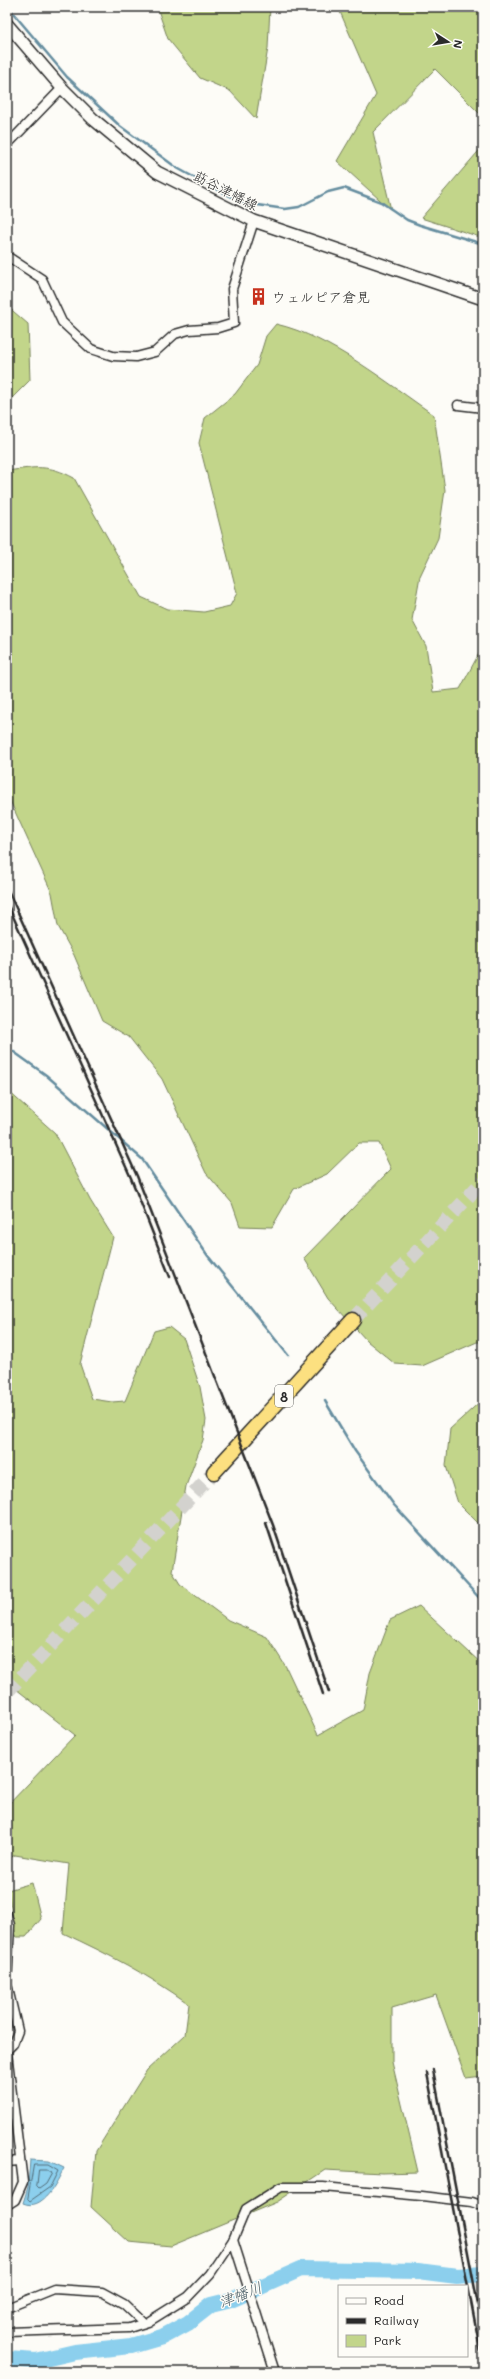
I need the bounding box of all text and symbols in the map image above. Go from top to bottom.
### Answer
north arrow [428,22,468,62]
text: N [450,39,466,50]
street label: 莇谷津幡線 [191,166,261,214]
building icon: ウェルピア倉見 [249,286,269,306]
place label: ウェルピア倉見 [272,287,370,306]
road number: 8 [275,1385,293,1407]
water label: 津幡川 [215,2277,265,2311]
legend [338,2285,468,2357]
text: Road [374,2292,404,2308]
text: Railway [374,2312,419,2328]
text: Park [374,2332,401,2348]

